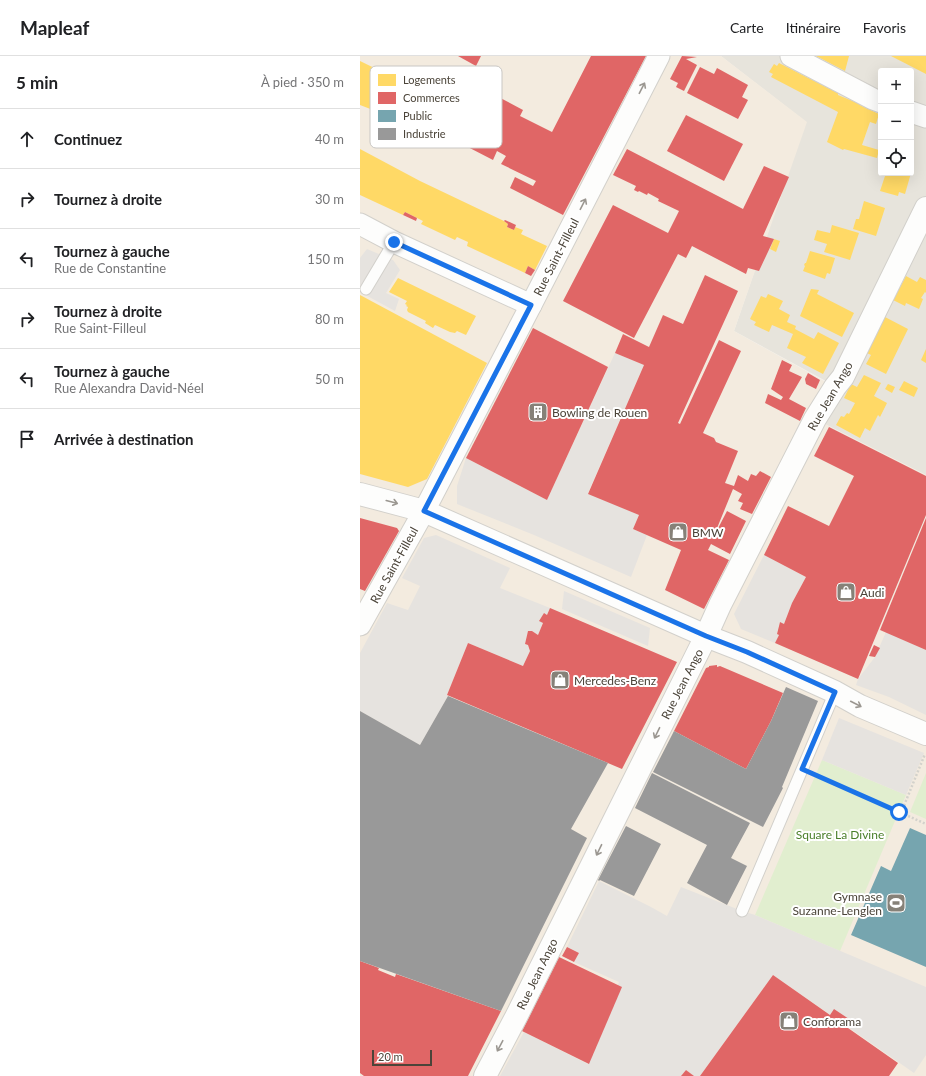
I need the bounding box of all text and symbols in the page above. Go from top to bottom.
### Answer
text: Mapleaf [20,16,89,39]
text: Carte [730,19,764,36]
text: Itinéraire [786,19,841,36]
text: Favoris [863,19,906,36]
legend [370,66,502,148]
map controls [878,68,914,176]
button: + [878,68,914,104]
text: 5 min [16,72,58,93]
text: Logements [403,73,456,86]
text: À pied · 350 m [261,74,344,90]
one-way arrow [639,82,646,94]
text: Commerces [403,91,460,104]
button: − [878,104,914,140]
text: Public [403,109,432,122]
text: Industrie [403,127,446,140]
icon: ahead [16,128,38,150]
text: Continuez [54,130,122,148]
text: 40 m [315,131,344,147]
button: locate [878,140,914,176]
icon: right [16,188,38,210]
text: Tournez à droite [54,190,162,208]
text: 30 m [315,191,344,207]
one-way arrow [580,198,587,210]
street label: Rue Saint-Filleul [530,216,582,298]
route end [385,233,403,251]
text: Tournez à gauche [54,242,170,260]
icon: left [16,248,38,270]
text: 150 m [307,251,344,267]
text: Rue de Constantine [54,260,166,276]
text: Tournez à droite [54,302,162,320]
icon: right [16,308,38,330]
text: 80 m [315,311,344,327]
text: Rue Saint-Filleul [54,320,146,336]
street label: Rue Jean Ango [804,359,856,433]
text: Tournez à gauche [54,362,170,380]
icon: left [16,368,38,390]
text: 50 m [315,371,344,387]
text: Rue Alexandra David-Néel [54,380,204,396]
building icon: Bowling de Rouen [527,401,549,423]
place label: Bowling de Rouen [552,405,647,420]
icon: arrive [16,428,38,450]
text: Arrivée à destination [54,430,193,448]
one-way arrow [385,499,398,507]
shop icon: BMW [667,521,689,543]
street label: Rue Saint-Filleul [367,524,421,606]
place label: BMW [692,525,724,540]
shop icon: Audi [835,581,857,603]
place label: Audi [860,585,884,600]
street label: Rue Jean Ango [658,646,706,722]
shop icon: Mercedes-Benz [549,669,571,691]
place label: Mercedes-Benz [574,673,657,688]
one-way arrow [850,700,862,708]
one-way arrow [653,727,660,739]
route start [890,803,908,821]
park label: Square La Divine [796,827,884,842]
one-way arrow [595,843,602,855]
place label: Gymnase Suzanne-Lenglen [792,889,882,918]
sports icon: Gymnase Suzanne-Lenglen [885,892,907,914]
street label: Rue Jean Ango [513,936,561,1012]
shop icon: Conforama [778,1010,800,1032]
place label: Conforama [803,1014,861,1029]
one-way arrow [496,1040,504,1052]
scale bar [372,1048,432,1067]
text: 20 m [378,1050,403,1063]

